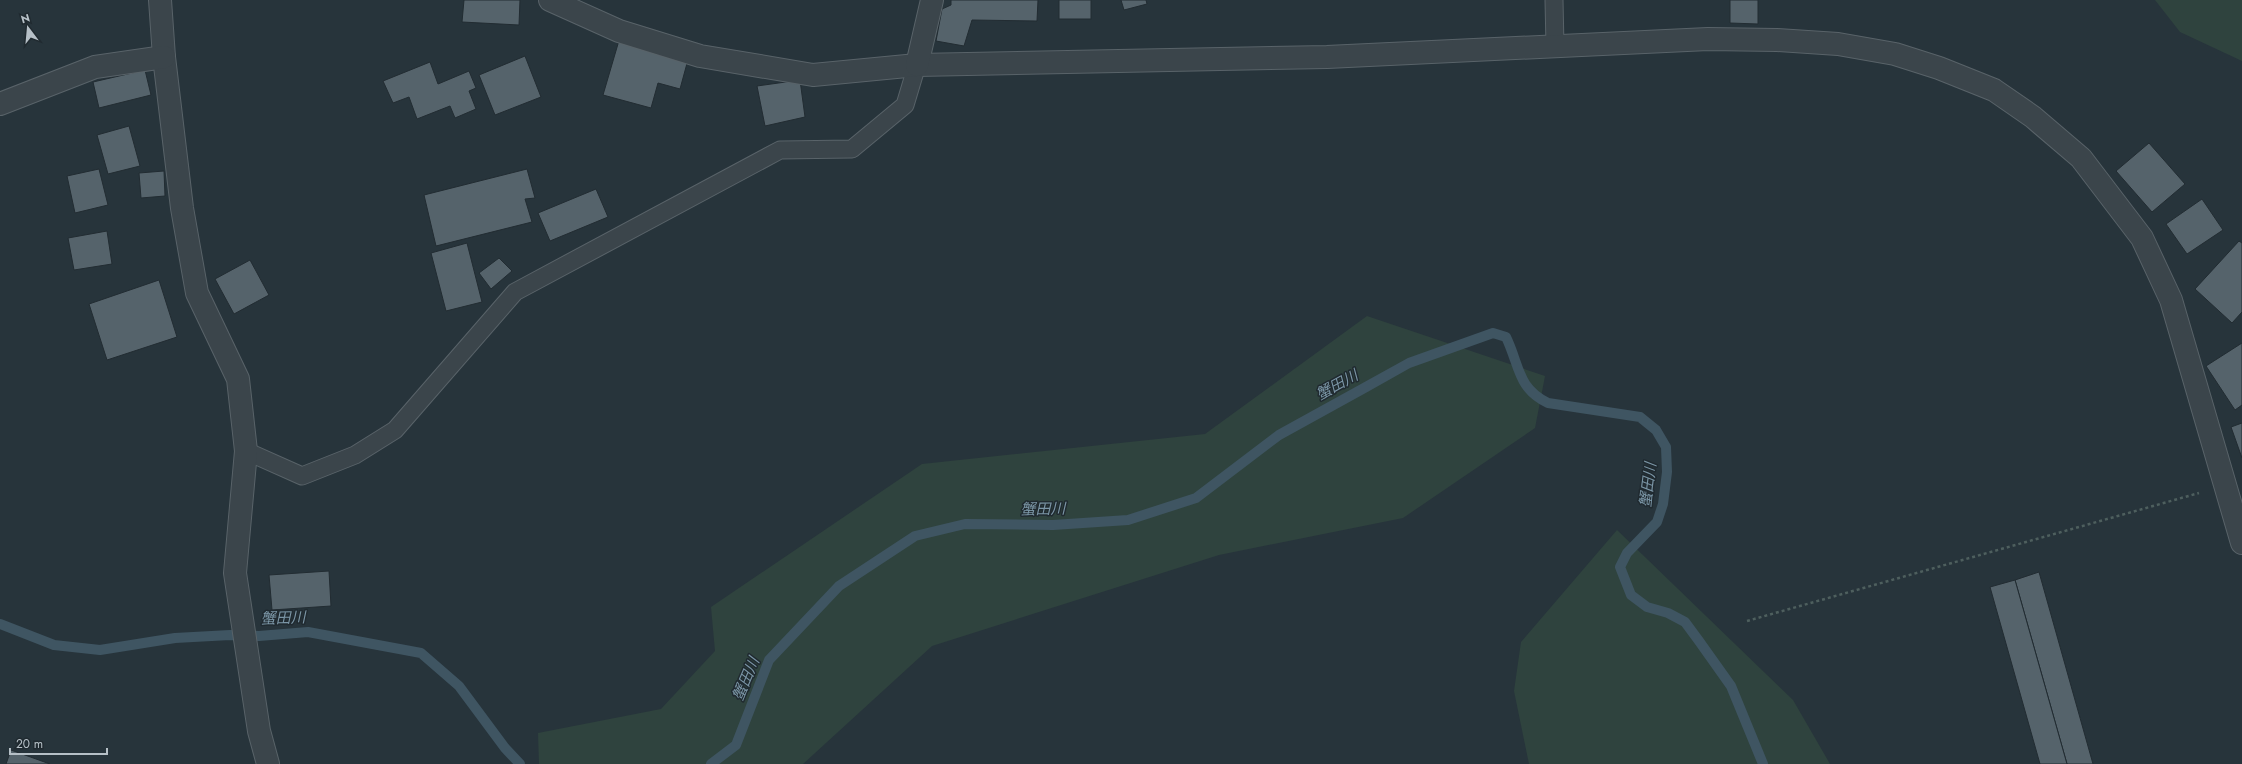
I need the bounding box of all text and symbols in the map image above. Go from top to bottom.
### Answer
north arrow [8,8,48,48]
text: N [19,9,32,27]
water label: 蟹田川 [1312,364,1364,406]
water label: 蟹田川 [1634,459,1662,509]
water label: 蟹田川 [1020,498,1068,520]
water label: 蟹田川 [260,606,308,630]
water label: 蟹田川 [727,652,766,704]
scale bar [10,730,107,756]
text: 20 m [16,735,43,753]

